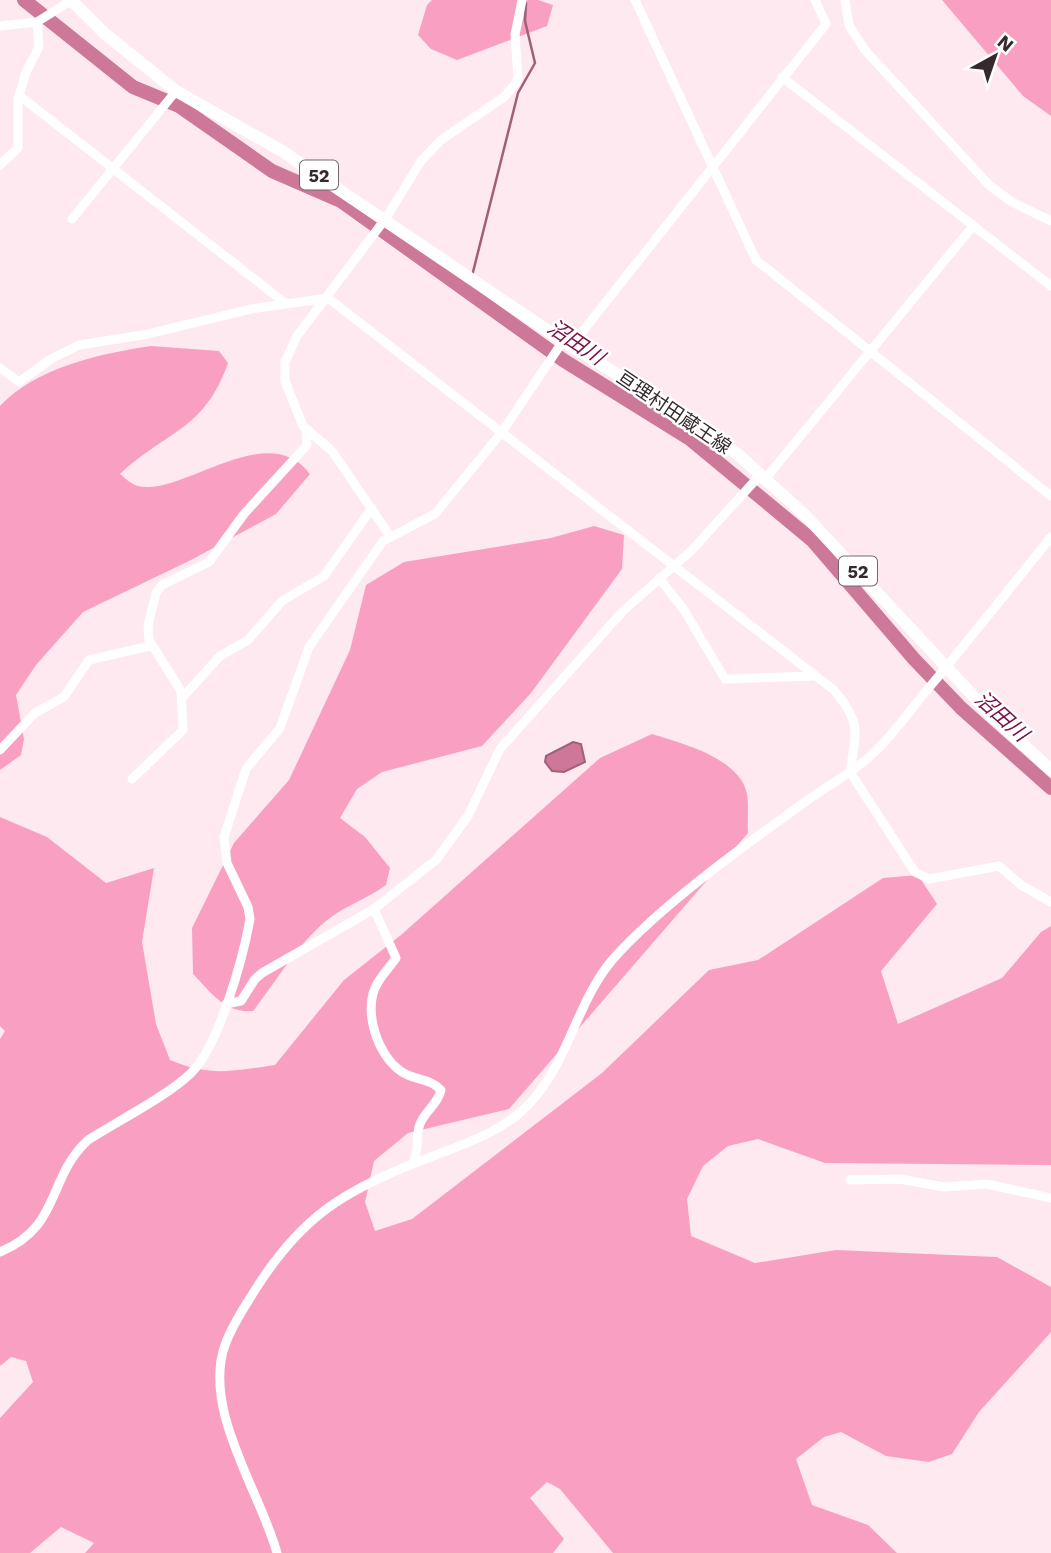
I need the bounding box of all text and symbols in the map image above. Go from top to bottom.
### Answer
north arrow [960,21,1030,91]
text: N [993,30,1018,57]
road number: 52 [300,160,338,190]
water label: 沼田川 [543,314,611,371]
street label: 亘理村田蔵王線 [612,365,736,459]
road number: 52 [839,556,877,586]
water label: 沼田川 [970,686,1035,748]

